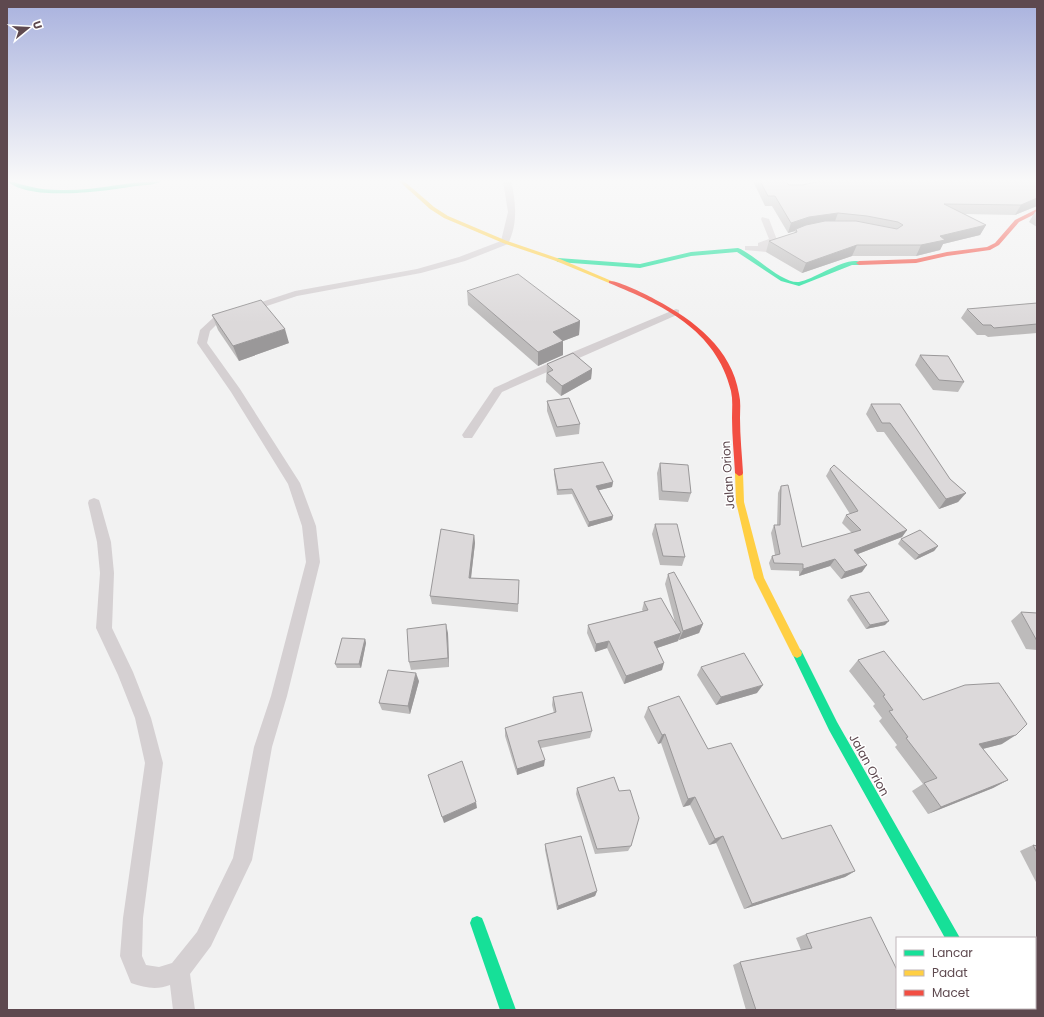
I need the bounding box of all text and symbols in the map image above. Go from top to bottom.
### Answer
north arrow [8,8,48,48]
text: U [29,19,46,31]
street label: Jalan Orion [717,440,738,510]
street label: Jalan Orion [845,731,894,799]
legend [896,937,1036,1009]
text: Lancar [932,944,973,961]
text: Padat [932,964,968,981]
text: Macet [932,984,970,1001]

